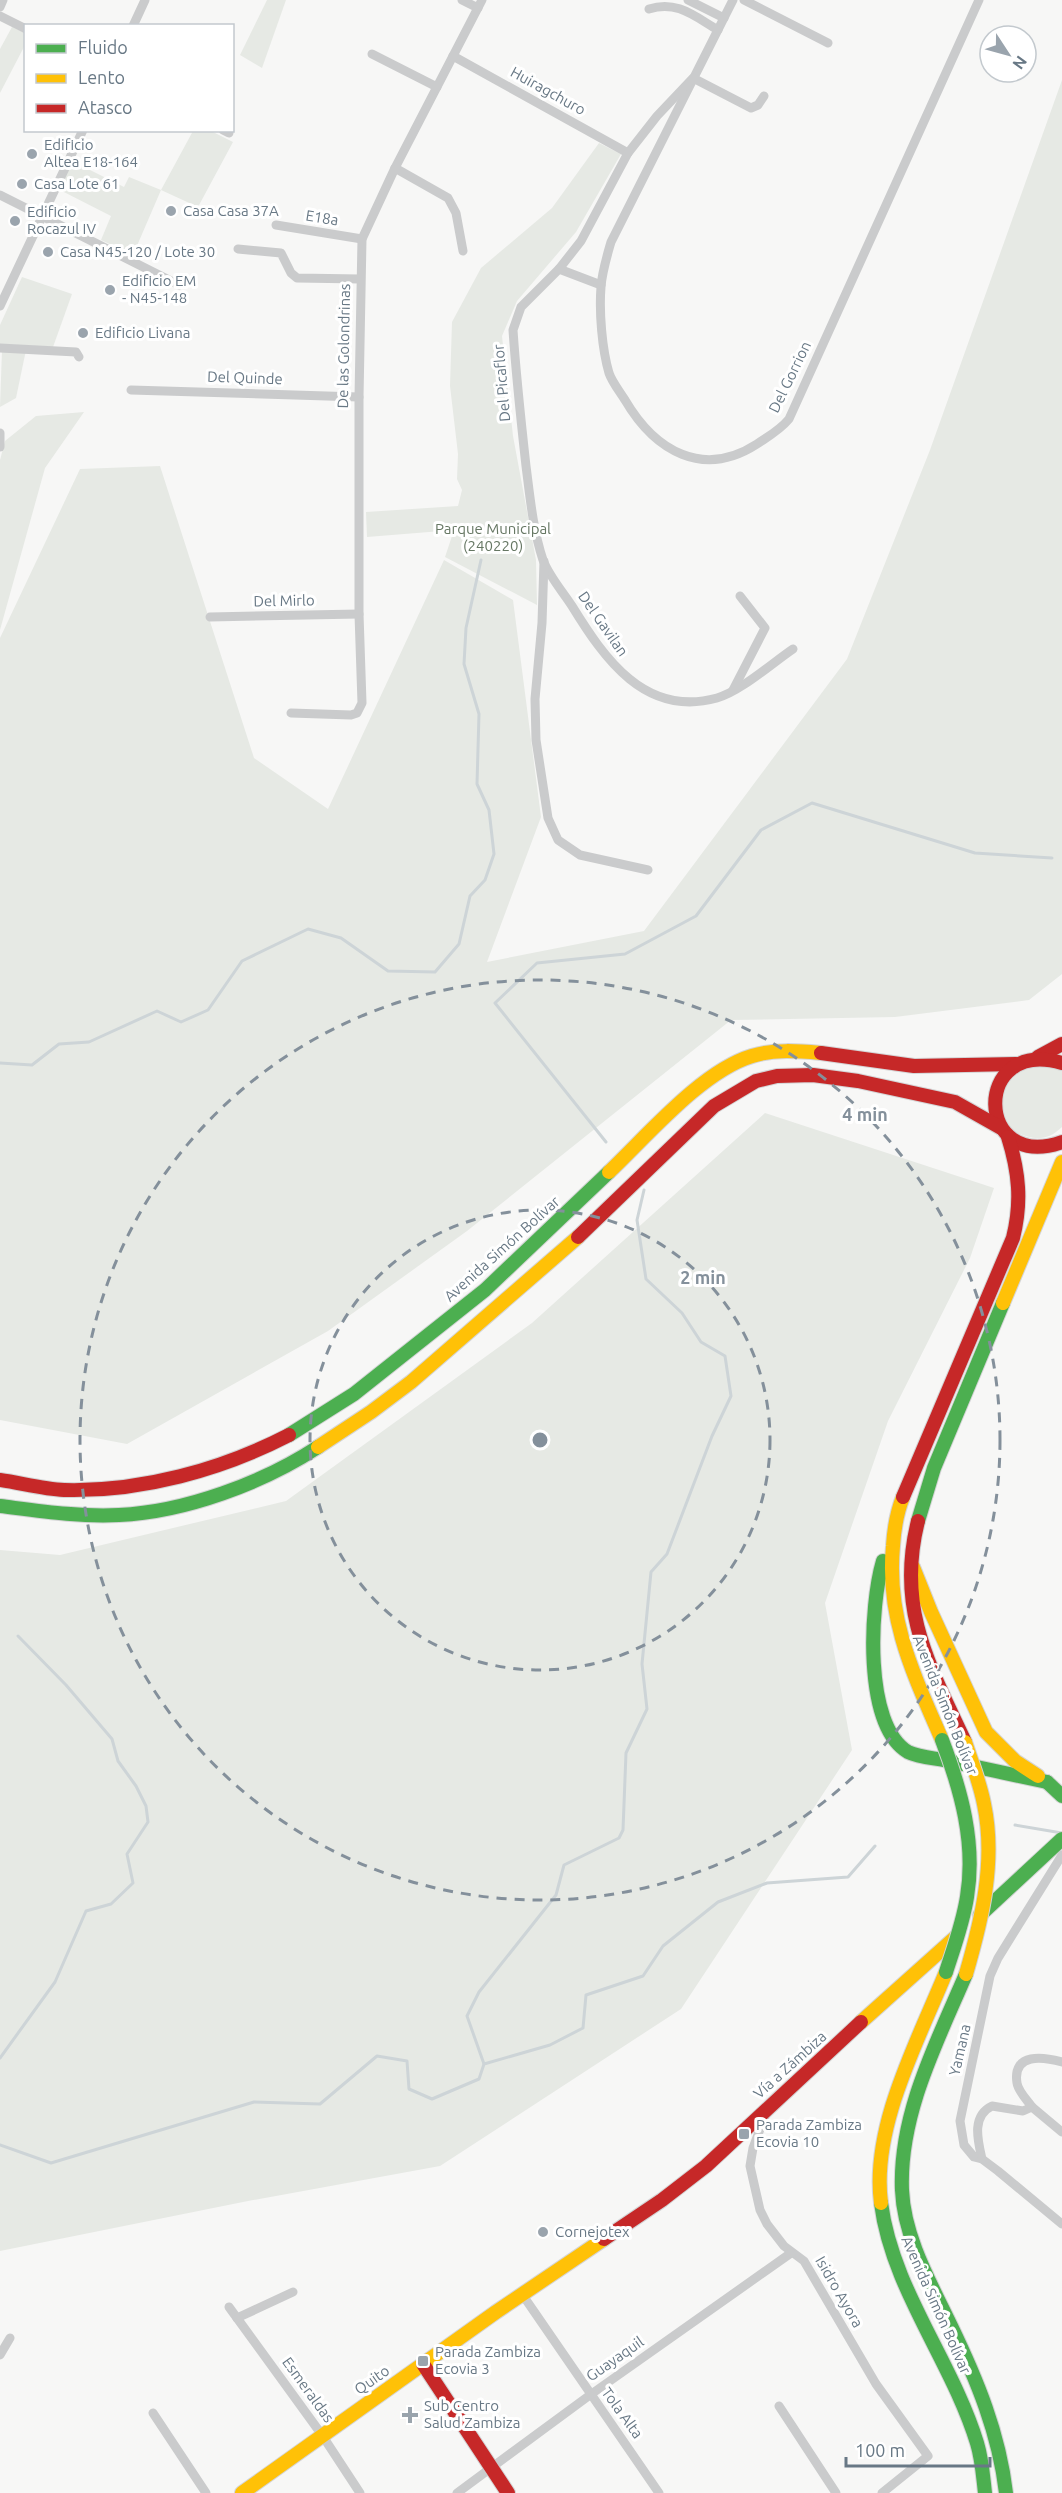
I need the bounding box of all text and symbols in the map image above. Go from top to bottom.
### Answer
legend [24,24,234,132]
north arrow [978,24,1038,84]
text: Fluido [78,37,128,57]
text: N [1009,53,1031,73]
street label: Huiragchuro [508,63,589,118]
text: Lento [78,67,125,87]
text: Atasco [78,97,133,117]
place label: Edificio Altea E18-164 [44,136,138,170]
marker: Edificio Altea E18-164 [25,147,39,161]
place label: Casa Lote 61 [34,175,120,192]
marker: Casa Lote 61 [15,177,29,191]
place label: Casa Casa 37A [183,202,279,219]
place label: Edificio Rocazul IV [27,203,96,237]
marker: Casa Casa 37A [164,204,178,218]
street label: E18a [304,207,340,228]
marker: Edificio Rocazul IV [8,214,22,228]
place label: Casa N45-120 / Lote 30 [60,243,215,260]
marker: Casa N45-120 / Lote 30 [41,245,55,259]
place label: Edificio EM - N45-148 [122,272,196,306]
marker: Edificio EM - N45-148 [103,283,117,297]
street label: De las Golondrinas [334,283,353,409]
place label: Edificio Livana [95,324,190,341]
marker: Edificio Livana [76,326,90,340]
street label: Del Gorrion [765,338,814,415]
street label: Del Picaflor [490,343,513,422]
street label: Del Quinde [207,368,283,387]
park label: Parque Municipal (240220) [435,520,551,554]
street label: Del Gavilan [575,588,632,659]
street label: Del Mirlo [253,591,315,610]
text: 4 min [842,1104,888,1124]
street label: Avenida Simón Bolívar [441,1192,563,1305]
text: 2 min [680,1267,726,1287]
centre of rings [530,1430,550,1450]
street label: Avenida Simón Bolívar [910,1633,981,1777]
street label: Yamana [945,2022,974,2078]
street label: Vía a Zámbiza [750,2027,830,2102]
place label: Parada Zambiza Ecovia 10 [756,2116,862,2150]
marker: Parada Zambiza Ecovia 10 [737,2127,751,2141]
place label: Cornejotex [555,2223,630,2240]
marker: Cornejotex [536,2225,550,2239]
street label: Avenida Simón Bolívar [898,2233,975,2377]
street label: Isidro Ayora [812,2253,867,2331]
street label: Guayaquil [583,2333,647,2384]
place label: Parada Zambiza Ecovia 3 [435,2343,541,2377]
street label: Esmeraldas [279,2354,338,2426]
marker: Parada Zambiza Ecovia 3 [416,2354,430,2368]
street label: Quito [351,2362,392,2398]
street label: Tola Alta [598,2384,647,2441]
place label: Sub Centro Salud Zambiza [424,2397,520,2431]
marker: Sub Centro Salud Zambiza [401,2406,419,2424]
scale bar [846,2430,990,2468]
text: 100 m [855,2440,905,2460]

